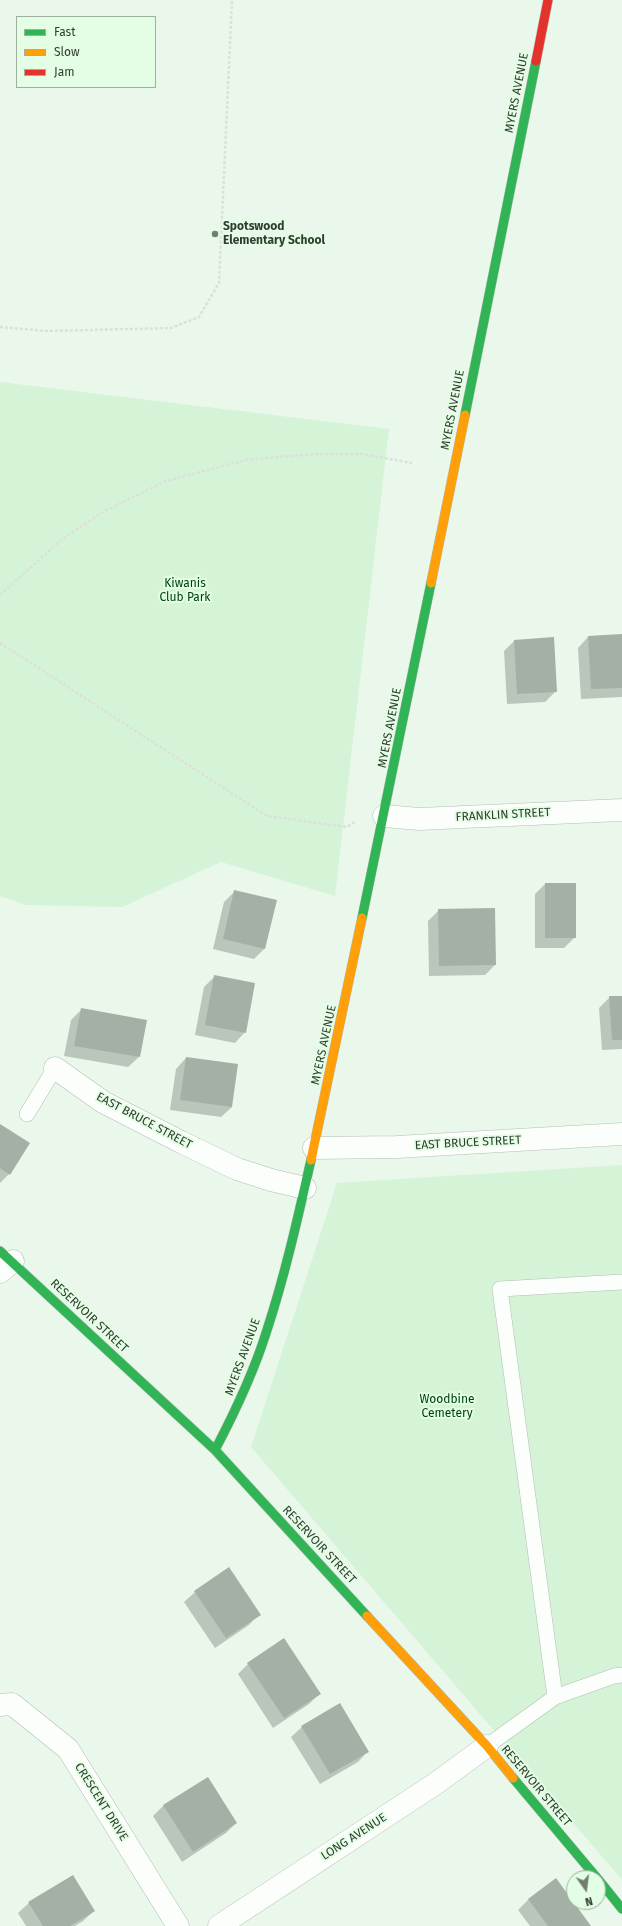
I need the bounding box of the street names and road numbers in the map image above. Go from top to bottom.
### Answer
street label: MYERS AVENUE [502,52,532,134]
street label: MYERS AVENUE [438,369,468,451]
street label: MYERS AVENUE [375,687,405,769]
street label: FRANKLIN STREET [455,805,551,825]
street label: MYERS AVENUE [308,1004,340,1086]
street label: EAST BRUCE STREET [94,1090,194,1152]
street label: EAST BRUCE STREET [414,1133,522,1153]
street label: RESERVOIR STREET [47,1276,131,1356]
street label: MYERS AVENUE [222,1316,264,1398]
street label: RESERVOIR STREET [279,1503,359,1587]
street label: RESERVOIR STREET [498,1743,574,1829]
street label: CRESCENT DRIVE [71,1760,131,1844]
street label: LONG AVENUE [319,1811,389,1863]

